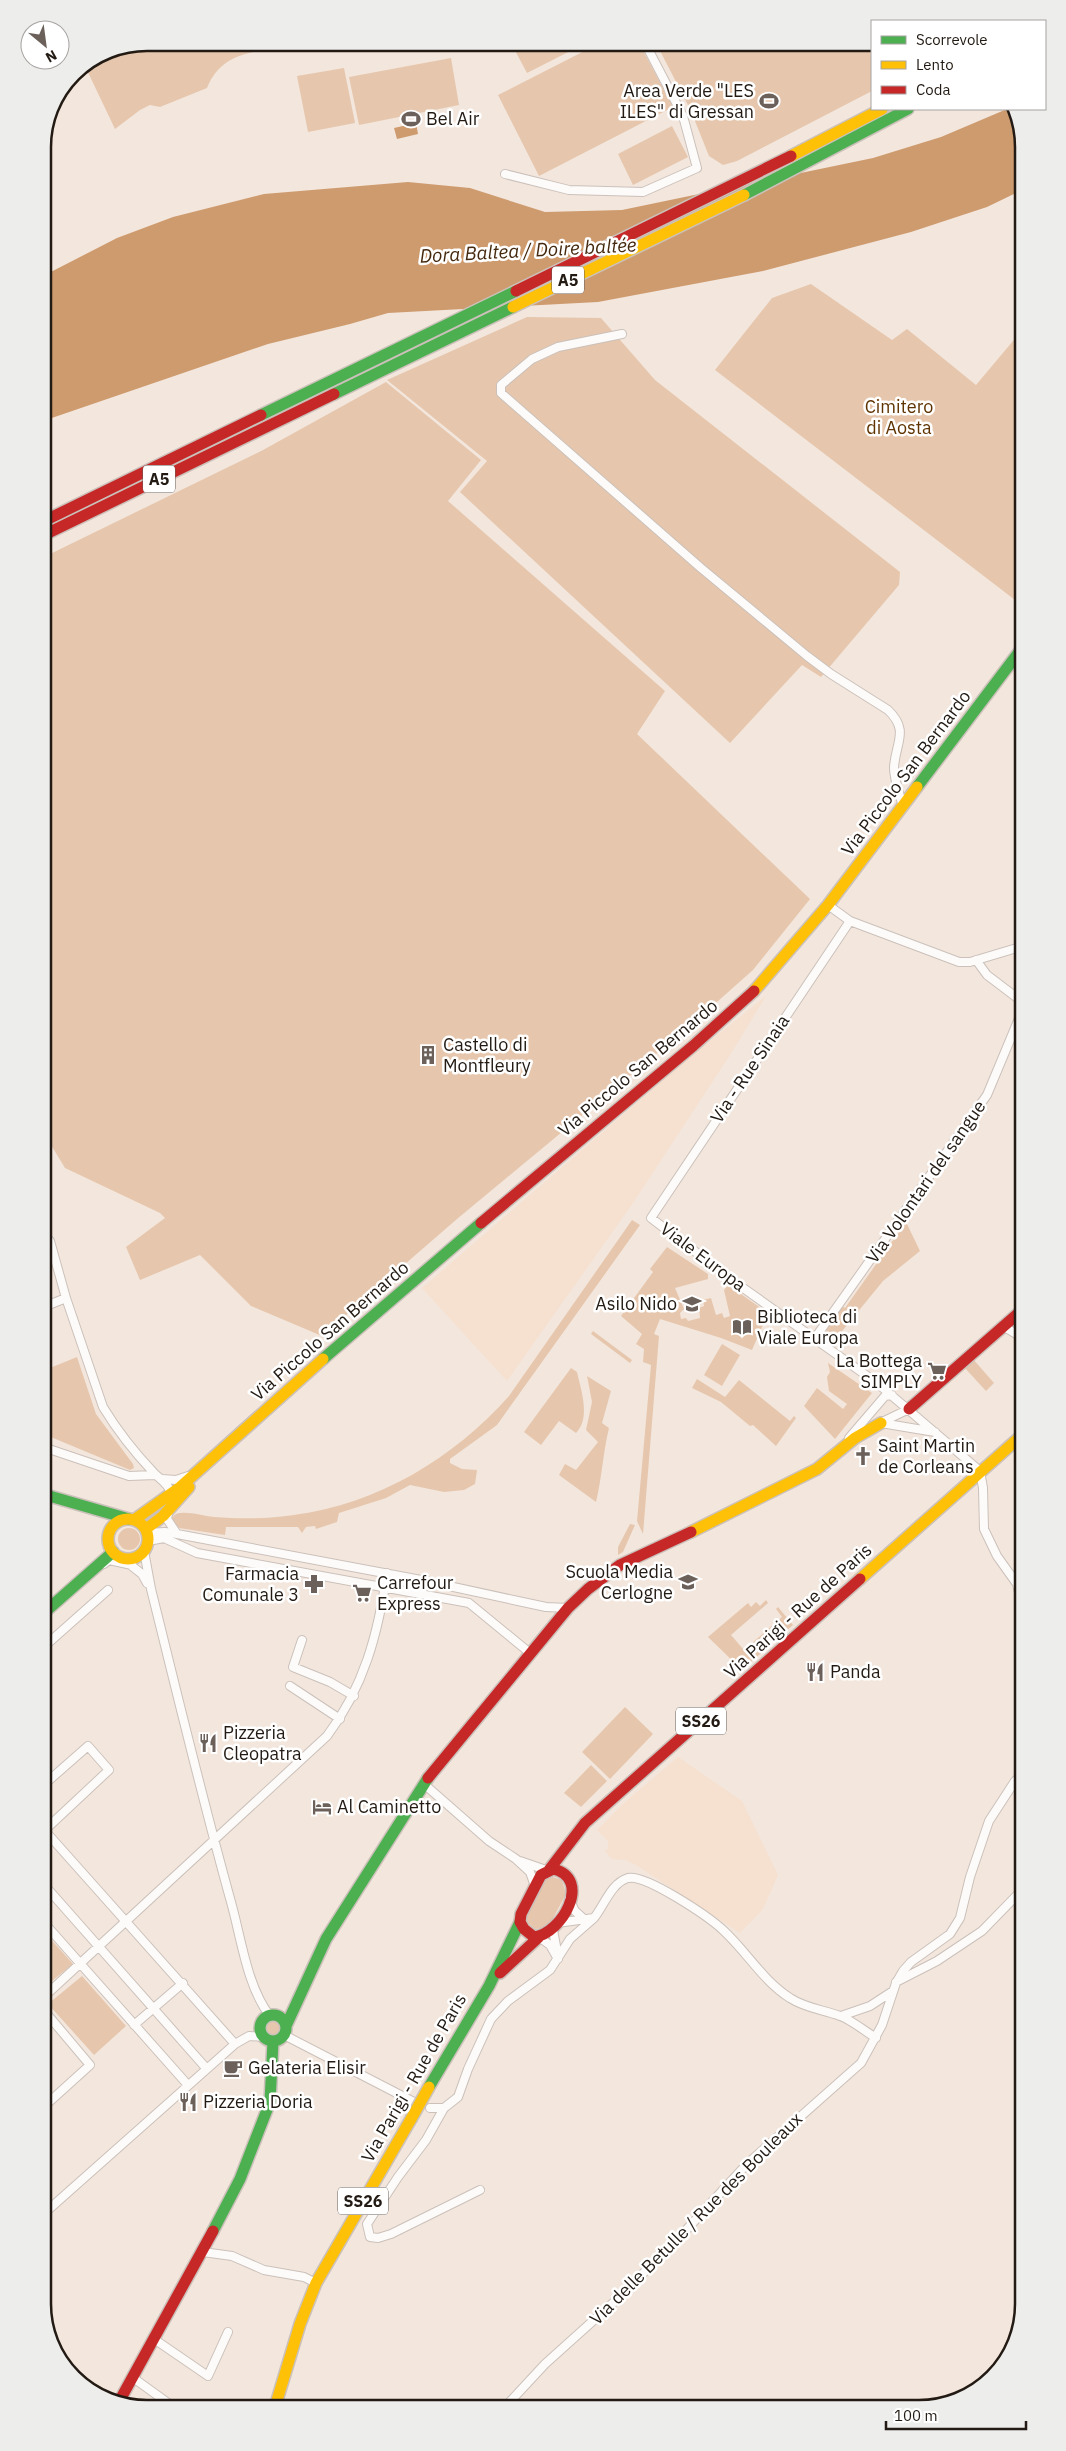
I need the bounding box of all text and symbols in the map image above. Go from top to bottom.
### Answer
north arrow [20,20,70,70]
legend [871,20,1046,110]
text: Scorrevole [916,30,988,49]
text: N [43,46,60,67]
text: Lento [916,55,954,74]
place label: Area Verde "LES ILES" di Gressan [620,79,754,123]
text: Coda [916,80,950,99]
sports icon: Area Verde "LES ILES" di Gressan [758,90,780,112]
place label: Bel Air [426,107,480,130]
sports icon: Bel Air [400,108,422,130]
water label: Dora Baltea / Doire baltée [419,232,637,268]
road number: A5 [552,266,584,294]
park label: Cimitero di Aosta [865,395,933,439]
road number: A5 [143,466,175,492]
street label: Via Piccolo San Bernardo [836,685,975,860]
street label: Via Piccolo San Bernardo [553,994,722,1141]
street label: Via - Rue Sinaia [705,1010,794,1127]
place label: Castello di Montfleury [443,1033,531,1077]
building icon: Castello di Montfleury [417,1044,439,1066]
street label: Via Volontari del sangue [861,1096,991,1268]
street label: Viale Europa [656,1217,751,1297]
street label: Via Piccolo San Bernardo [246,1256,413,1405]
place label: Asilo Nido [595,1292,677,1315]
school or university icon: Asilo Nido [681,1293,703,1315]
place label: Biblioteca di Viale Europa [757,1305,859,1349]
library icon: Biblioteca di Viale Europa [731,1316,753,1338]
place label: La Bottega SIMPLY [836,1349,922,1393]
supermarket icon: La Bottega SIMPLY [926,1360,948,1382]
place label: Saint Martin de Corleans [878,1434,975,1478]
church icon: Saint Martin de Corleans [852,1445,874,1467]
street label: Via Parigi - Rue de Paris [719,1538,876,1683]
place label: Scuola Media Cerlogne [565,1560,673,1604]
place label: Farmacia Comunale 3 [202,1562,299,1606]
place label: Carrefour Express [377,1571,454,1615]
school or university icon: Scuola Media Cerlogne [677,1571,699,1593]
pharmacy icon: Farmacia Comunale 3 [303,1573,325,1595]
supermarket icon: Carrefour Express [351,1582,373,1604]
place label: Panda [830,1660,881,1683]
restaurant icon: Panda [804,1661,826,1683]
road number: SS26 [676,1708,726,1734]
place label: Pizzeria Cleopatra [223,1721,302,1765]
restaurant icon: Pizzeria Cleopatra [197,1732,219,1754]
place label: Al Caminetto [337,1795,441,1818]
hotel icon: Al Caminetto [311,1796,333,1818]
street label: Via Parigi - Rue de Paris [356,1989,471,2166]
place label: Gelateria Elisir [248,2056,366,2079]
cafe icon: Gelateria Elisir [222,2057,244,2079]
place label: Pizzeria Doria [203,2090,313,2113]
restaurant icon: Pizzeria Doria [177,2091,199,2113]
street label: Via delle Betulle / Rue des Bouleaux [584,2107,807,2330]
road number: SS26 [338,2188,388,2214]
scale bar [886,2398,1026,2430]
text: 100 m [894,2406,938,2425]

